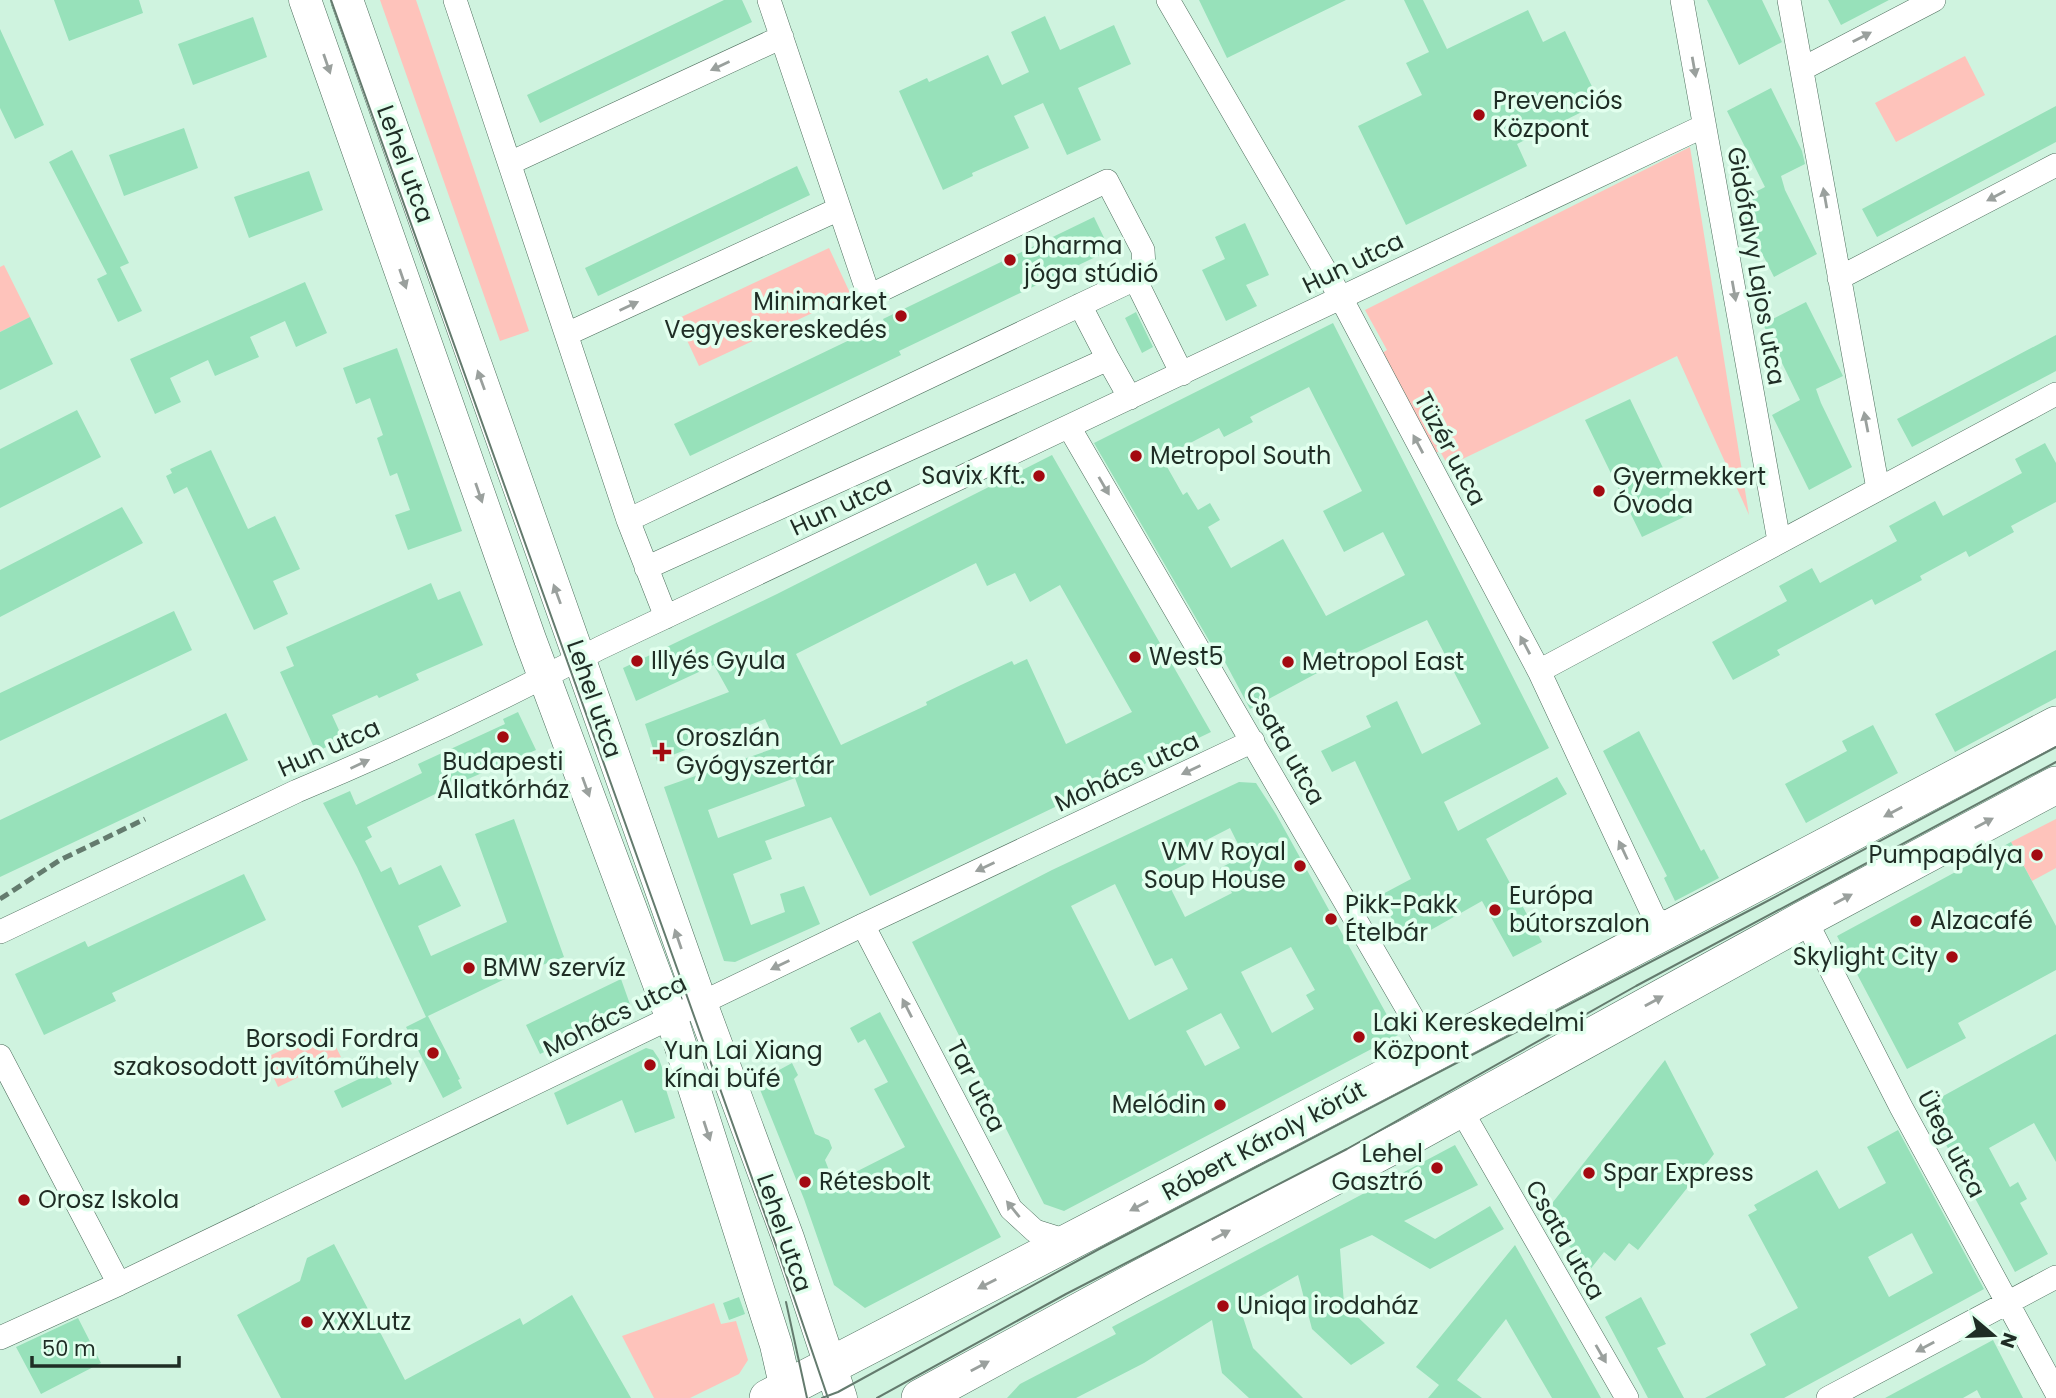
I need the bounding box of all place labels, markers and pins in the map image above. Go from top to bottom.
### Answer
place label: Prevenciós Központ [1493,84,1623,145]
marker: Prevenciós Központ [1471,107,1487,123]
place label: Dharma jóga stúdió [1023,229,1158,290]
marker: Dharma jóga stúdió [1002,252,1018,268]
place label: Minimarket Vegyeskereskedés [664,285,887,346]
marker: Minimarket Vegyeskereskedés [893,308,909,324]
place label: Metropol South [1150,439,1331,472]
marker: Metropol South [1128,448,1144,464]
place label: Savix Kft. [921,459,1025,492]
place label: Gyermekkert Óvoda [1613,460,1766,521]
marker: Savix Kft. [1031,468,1047,484]
marker: Gyermekkert Óvoda [1591,483,1607,499]
place label: West5 [1149,640,1224,673]
place label: Illyés Gyula [651,644,786,677]
place label: Metropol East [1302,645,1464,678]
marker: West5 [1127,649,1143,665]
marker: Illyés Gyula [629,653,645,669]
marker: Metropol East [1280,654,1296,670]
place label: Oroszlán Gyógyszertár [676,721,835,782]
marker: Budapesti Állatkórház [495,729,511,745]
marker: Oroszlán Gyógyszertár [654,744,670,760]
place label: Budapesti Állatkórház [437,745,569,806]
place label: VMV Royal Soup House [1144,835,1286,896]
place label: Pumpapálya [1868,838,2023,871]
marker: Pumpapálya [2029,847,2045,863]
marker: VMV Royal Soup House [1292,858,1308,874]
place label: Európa bútorszalon [1509,879,1650,940]
place label: Pikk-Pakk Ételbár [1345,888,1458,949]
marker: Európa bútorszalon [1487,902,1503,918]
place label: Alzacafé [1930,904,2033,937]
marker: Pikk-Pakk Ételbár [1323,911,1339,927]
marker: Alzacafé [1908,913,1924,929]
place label: Skylight City [1793,940,1938,973]
marker: Skylight City [1944,949,1960,965]
place label: BMW szervíz [483,951,626,984]
marker: BMW szervíz [461,960,477,976]
place label: Laki Kereskedelmi Központ [1373,1006,1585,1067]
place label: Borsodi Fordra szakosodott javítóműhely [113,1022,419,1083]
marker: Laki Kereskedelmi Központ [1351,1029,1367,1045]
place label: Yun Lai Xiang kínai büfé [664,1034,823,1095]
marker: Borsodi Fordra szakosodott javítóműhely [425,1045,441,1061]
marker: Yun Lai Xiang kínai büfé [642,1057,658,1073]
place label: Melódin [1112,1088,1206,1121]
marker: Melódin [1212,1097,1228,1113]
place label: Lehel Gasztró [1332,1137,1423,1198]
place label: Spar Express [1603,1156,1754,1189]
marker: Lehel Gasztró [1429,1160,1445,1176]
place label: Rétesbolt [819,1165,931,1198]
marker: Spar Express [1581,1165,1597,1181]
marker: Rétesbolt [797,1174,813,1190]
place label: Orosz Iskola [38,1183,179,1216]
marker: Orosz Iskola [16,1192,32,1208]
place label: Uniqa irodaház [1237,1289,1419,1322]
marker: Uniqa irodaház [1215,1298,1231,1314]
place label: XXXLutz [321,1305,411,1338]
marker: XXXLutz [299,1314,315,1330]

